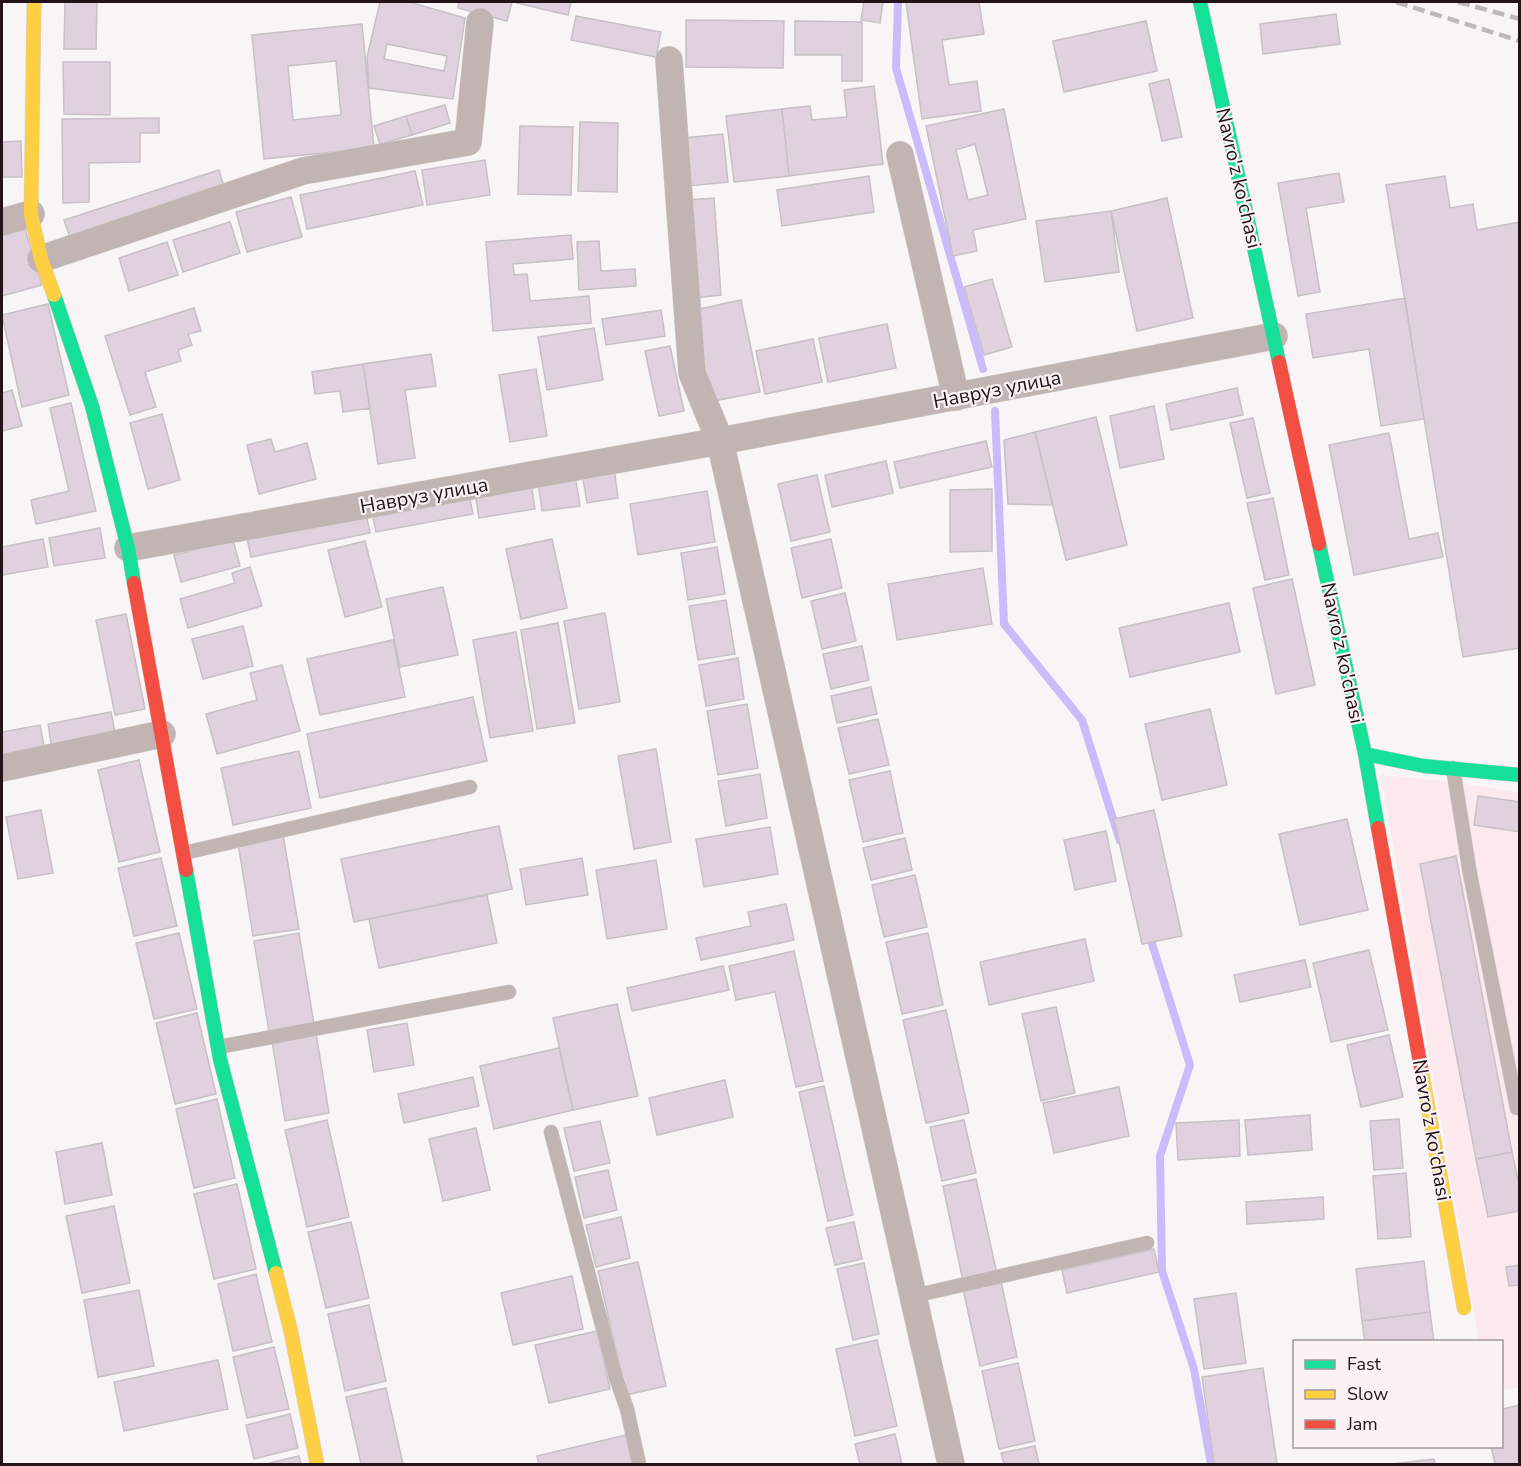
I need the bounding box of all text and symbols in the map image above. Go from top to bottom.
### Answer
street label: Navro'z ko'chasi [1209,105,1268,251]
street label: Навруз улица [931,364,1063,415]
street label: Навруз улица [358,471,490,520]
street label: Navro'z ko'chasi [1314,580,1371,726]
street label: Navro'z ko'chasi [1406,1057,1457,1203]
legend [1293,1340,1503,1448]
text: Fast [1347,1352,1382,1376]
text: Slow [1347,1382,1388,1406]
text: Jam [1346,1412,1378,1436]

